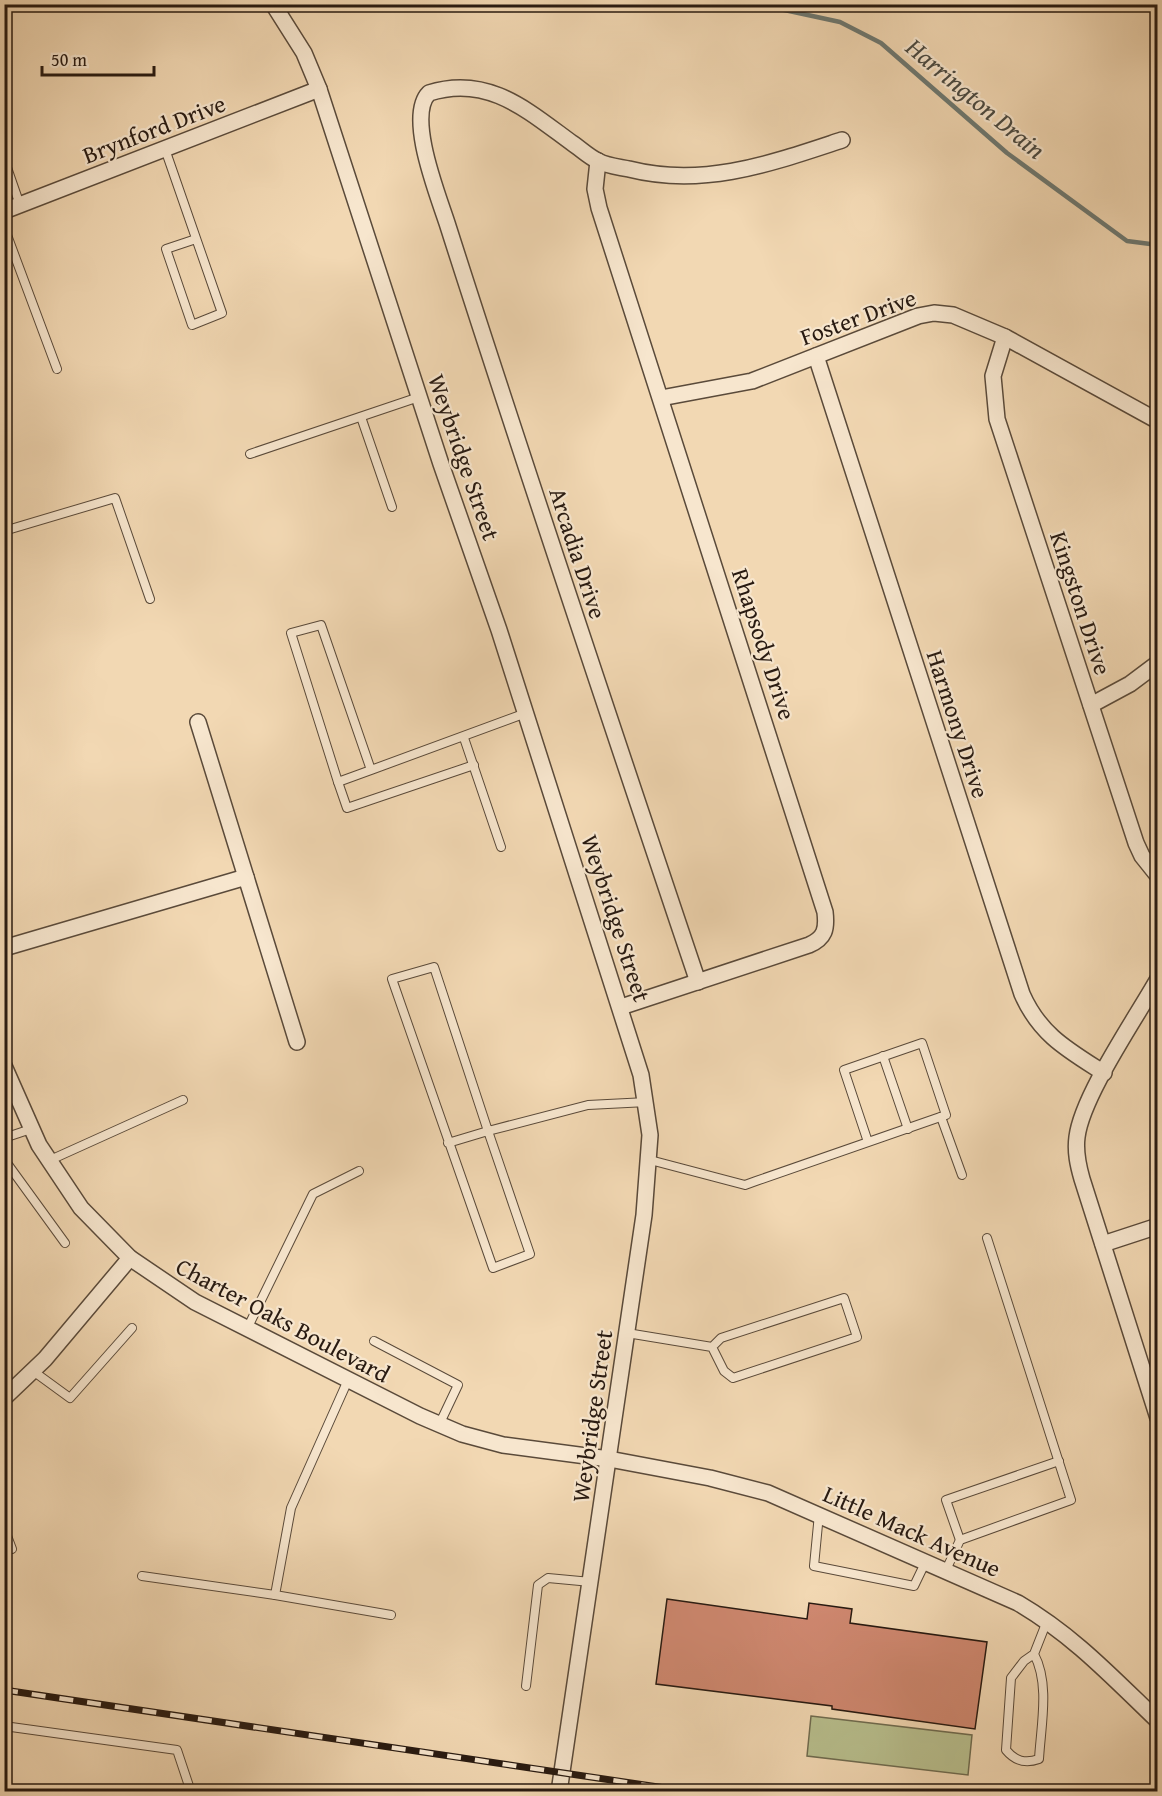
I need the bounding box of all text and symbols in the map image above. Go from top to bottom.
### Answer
water label: Harrington Drain [897,27,1054,168]
scale bar [42,39,154,77]
text: 50 m [51,46,87,73]
street label: Brynford Drive [77,86,231,172]
street label: Foster Drive [795,280,921,354]
street label: Weybridge Street [419,369,509,545]
street label: Arcadia Drive [540,483,616,623]
street label: Kingston Drive [1041,527,1121,679]
street label: Rhapsody Drive [723,564,805,724]
street label: Harmony Drive [918,646,998,802]
street label: Weybridge Street [573,830,660,1007]
street label: Charter Oaks Boulevard [170,1249,396,1391]
street label: Weybridge Street [563,1327,621,1504]
street label: Little Mack Avenue [818,1476,1006,1586]

